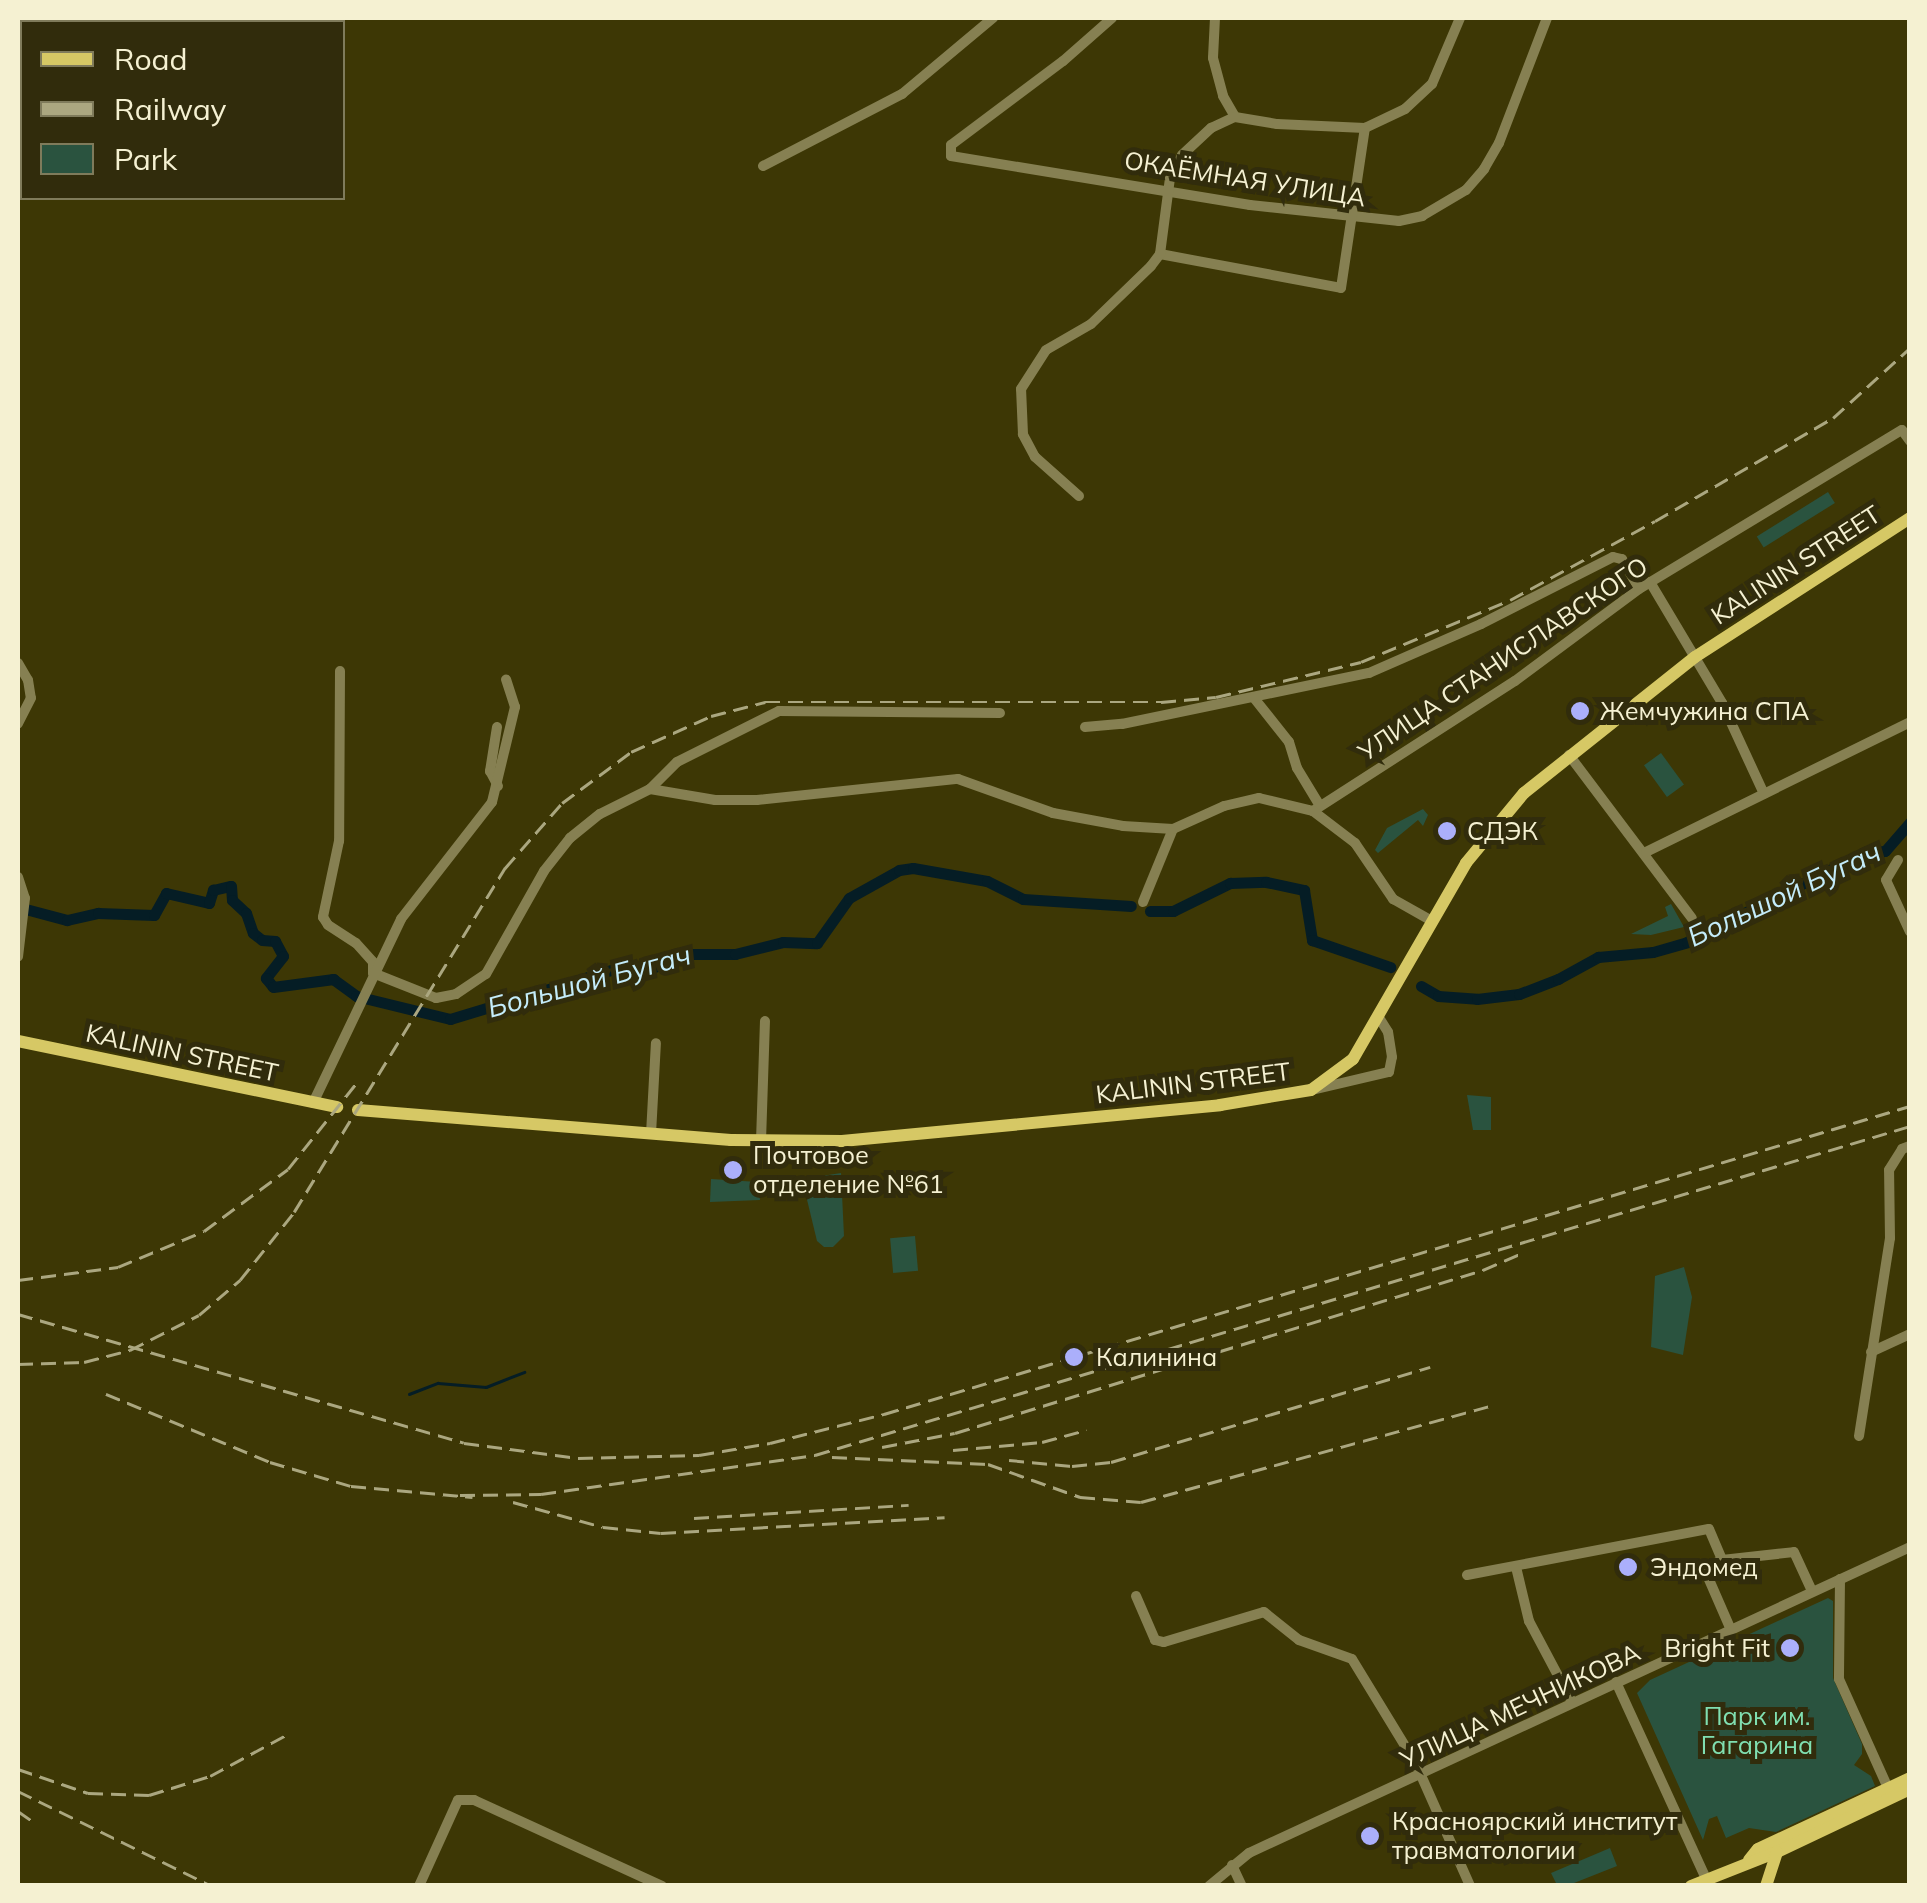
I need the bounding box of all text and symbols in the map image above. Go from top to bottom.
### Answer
legend [20,20,345,200]
text: Road [114,40,188,78]
text: Railway [114,90,227,128]
text: Park [114,140,177,178]
street label: ОКАЁМНАЯ УЛИЦА [1122,145,1368,213]
street label: KALININ STREET [1706,499,1886,631]
street label: УЛИЦА СТАНИСЛАВСКОГО [1353,551,1653,767]
place label: Жемчужина СПА [1600,696,1809,726]
marker: Жемчужина СПА [1569,700,1591,722]
place label: СДЭК [1467,816,1538,846]
marker: СДЭК [1436,820,1458,842]
water label: Большой Бугач [1682,835,1886,953]
water label: Большой Бугач [484,938,694,1024]
street label: KALININ STREET [83,1018,281,1088]
street label: KALININ STREET [1094,1056,1292,1110]
place label: Почтовое отделение №61 [753,1141,944,1200]
marker: Почтовое отделение №61 [722,1159,744,1181]
place label: Калинина [1096,1342,1217,1372]
marker: Калинина [1061,1344,1087,1370]
place label: Эндомед [1650,1552,1758,1582]
marker: Эндомед [1615,1554,1641,1580]
place label: Bright Fit [1664,1633,1770,1663]
street label: УЛИЦА МЕЧНИКОВА [1395,1637,1645,1775]
marker: Bright Fit [1779,1637,1801,1659]
park label: Парк им. Гагарина [1701,1702,1813,1761]
place label: Красноярский институт травматологии [1392,1807,1677,1866]
marker: Красноярский институт травматологии [1357,1823,1383,1849]

